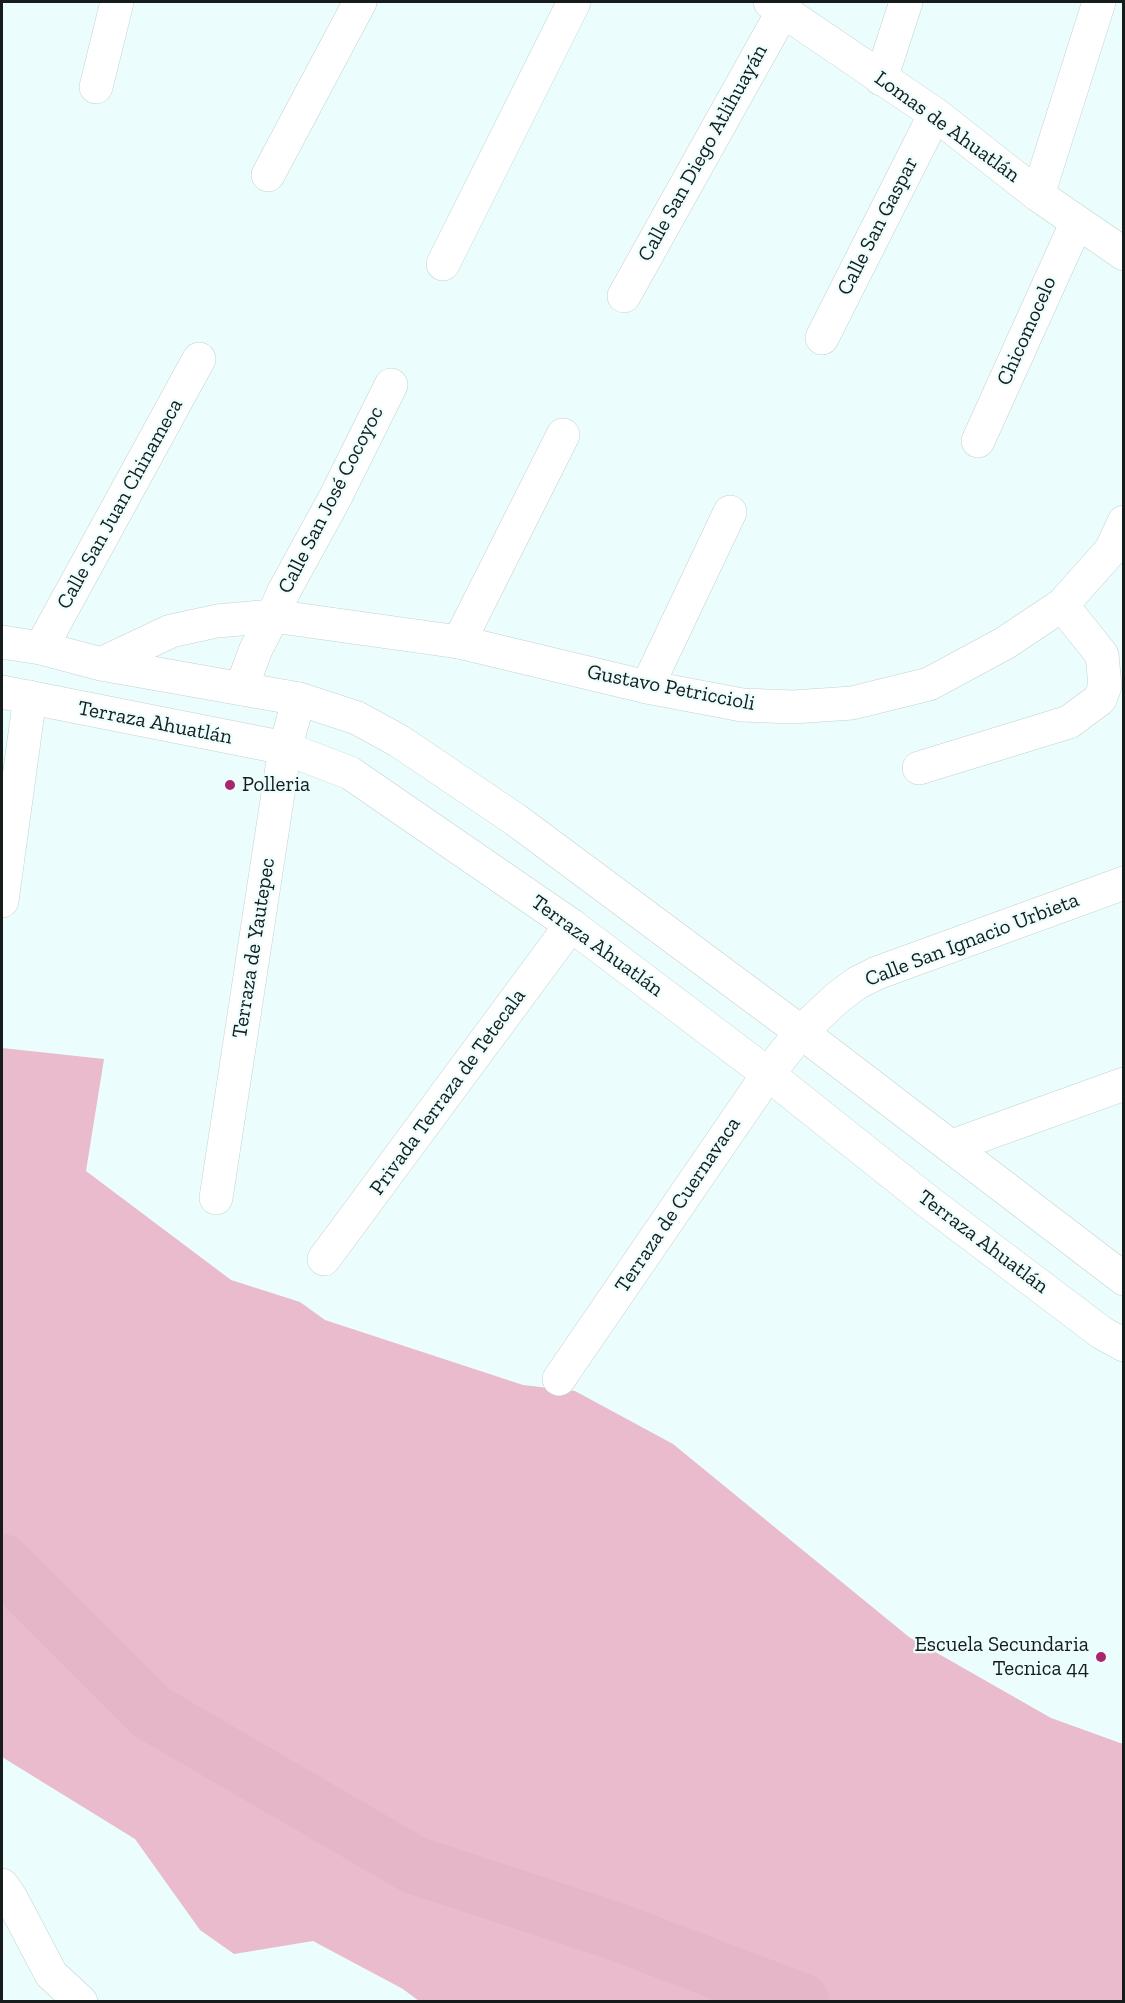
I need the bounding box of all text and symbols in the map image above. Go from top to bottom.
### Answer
street label: Calle San Diego Atlihuayán [633,40,773,266]
street label: Lomas de Ahuatlán [869,66,1025,188]
street label: Calle San Gaspar [832,153,924,299]
street label: Chicomocelo [992,273,1062,389]
street label: Calle San Juan Chinameca [52,394,188,614]
street label: Calle San José Cocoyoc [273,402,389,598]
street label: Gustavo Petriccioli [585,659,757,717]
street label: Terraza Ahuatlán [76,696,234,750]
place label: Polleria [242,772,310,798]
marker: Polleria [223,778,237,792]
street label: Terraza de Yautepec [227,856,281,1040]
street label: Calle San Ignacio Urbieta [862,888,1082,992]
street label: Terraza Ahuatlán [526,890,668,1002]
street label: Privada Terraza de Tetecala [365,984,531,1200]
street label: Terraza de Cuernavaca [610,1112,746,1298]
street label: Terraza Ahuatlán [913,1185,1053,1299]
place label: Escuela Secundaria Tecnica 44 [915,1632,1089,1682]
marker: Escuela Secundaria Tecnica 44 [1094,1650,1108,1664]

